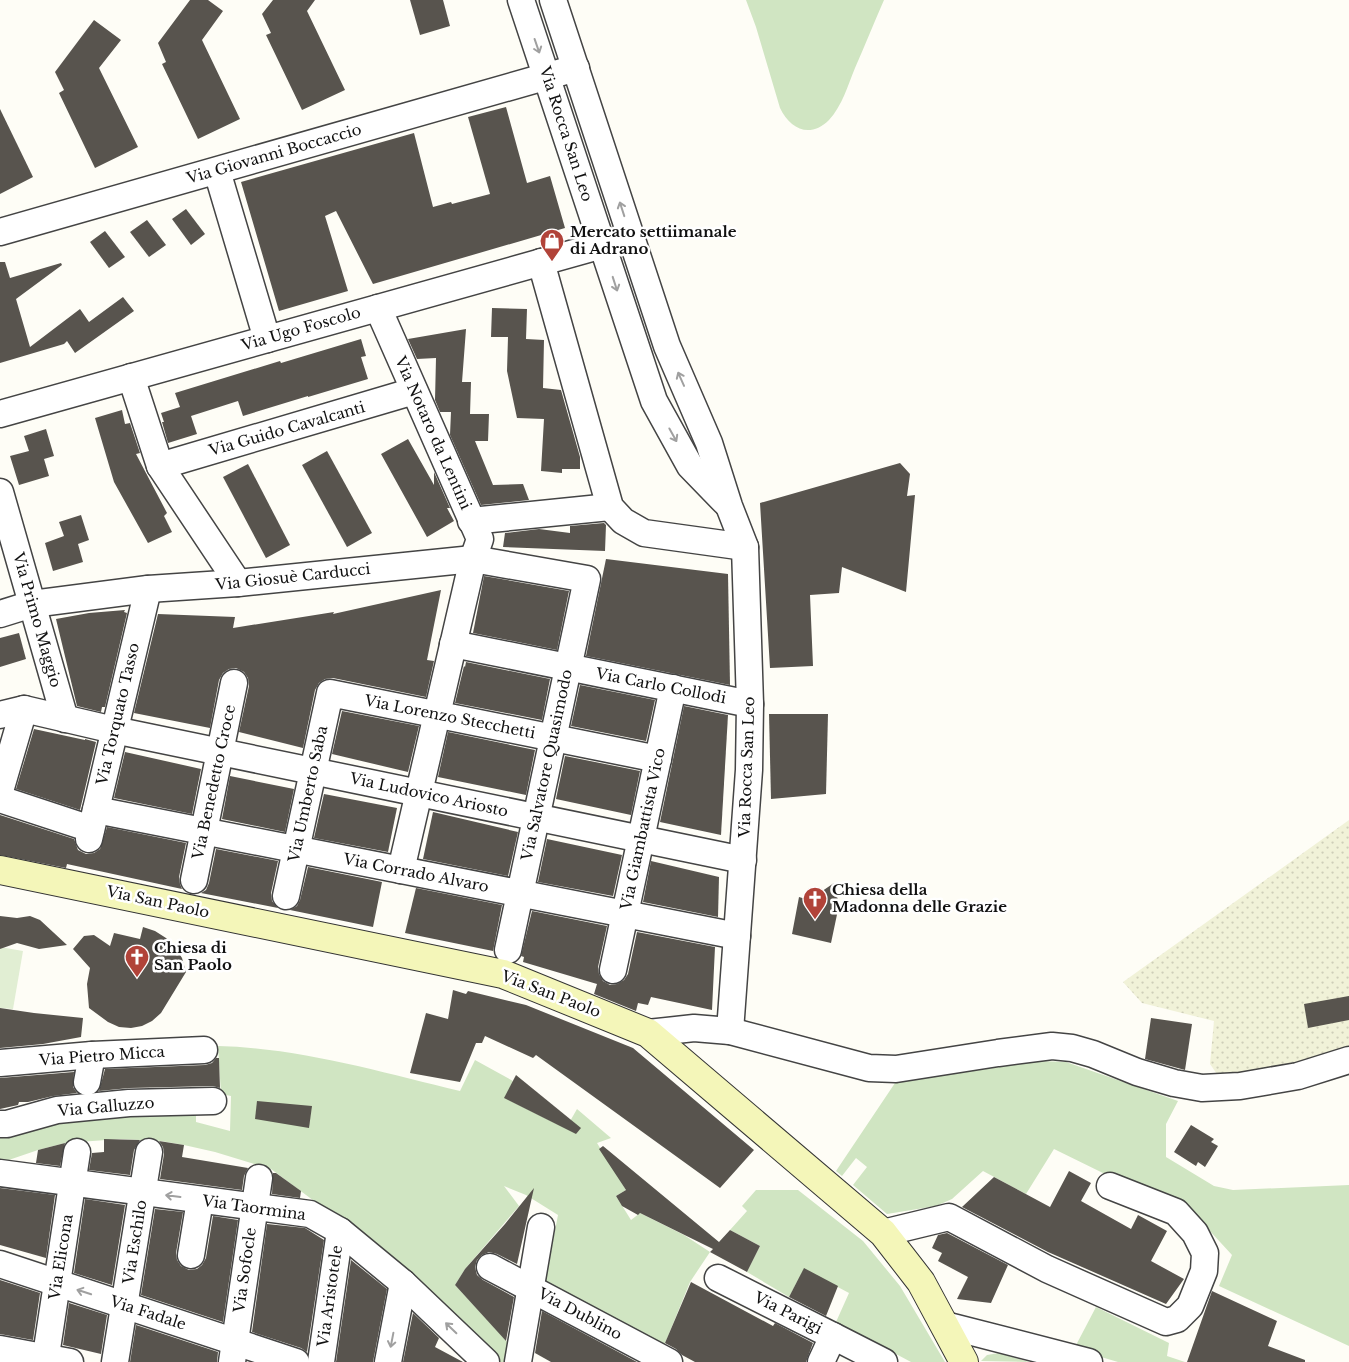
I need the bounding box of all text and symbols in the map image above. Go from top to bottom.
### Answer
one-way arrow [533,38,542,54]
street label: Via Rocca San Leo [535,63,597,204]
street label: Via Giovanni Boccaccio [183,119,364,188]
one-way arrow [617,202,626,217]
place label: Mercato settiimanale di Adrano [570,222,737,258]
shop icon: Mercato settiimanale di Adrano [539,228,565,262]
one-way arrow [611,275,620,291]
street label: Via Ugo Foscolo [238,302,363,355]
street label: Via Notaro da Lentini [391,352,476,512]
one-way arrow [676,372,686,387]
street label: Via Guido Cavalcanti [206,397,367,460]
one-way arrow [669,427,678,442]
street label: Via Primo Maggio [9,549,66,690]
street label: Via Giosuè Carducci [214,559,371,594]
street label: Via Torquato Tasso [92,641,143,788]
street label: Via Carlo Collodi [593,663,728,707]
street label: Via Salvatore Quasimodo [517,667,576,863]
street label: Via Lorenzo Stecchetti [362,690,537,742]
street label: Via Rocca San Leo [735,696,758,839]
street label: Via Benedetto Croce [188,703,239,862]
street label: Via Umberto Saba [284,723,331,865]
street label: Via Giambattista Vico [616,746,669,913]
street label: Via Ludovico Ariosto [347,768,510,821]
street label: Via Corrado Alvaro [341,849,491,896]
place label: Chiesa della Madonna delle Grazie [832,880,1007,916]
street label: Via San Paolo [104,881,211,922]
church icon: Chiesa della Madonna delle Grazie [802,886,828,920]
place label: Chiesa di San Paolo [154,938,232,974]
church icon: Chiesa di San Paolo [124,944,150,978]
street label: Via San Paolo [498,966,604,1021]
street label: Via Pietro Micca [38,1042,166,1069]
street label: Via Galluzzo [56,1093,155,1120]
one-way arrow [165,1191,181,1201]
street label: Via Taormina [200,1191,308,1224]
street label: Via Eschilo [118,1198,151,1286]
street label: Via Elicona [44,1212,77,1302]
street label: Via Sofocle [229,1226,260,1315]
street label: Via Aristotele [313,1244,346,1349]
street label: Via Dublino [534,1283,626,1344]
one-way arrow [76,1286,92,1296]
street label: Via Parigi [750,1287,826,1338]
street label: Via Fadale [107,1291,189,1334]
one-way arrow [444,1322,457,1334]
one-way arrow [387,1331,397,1347]

